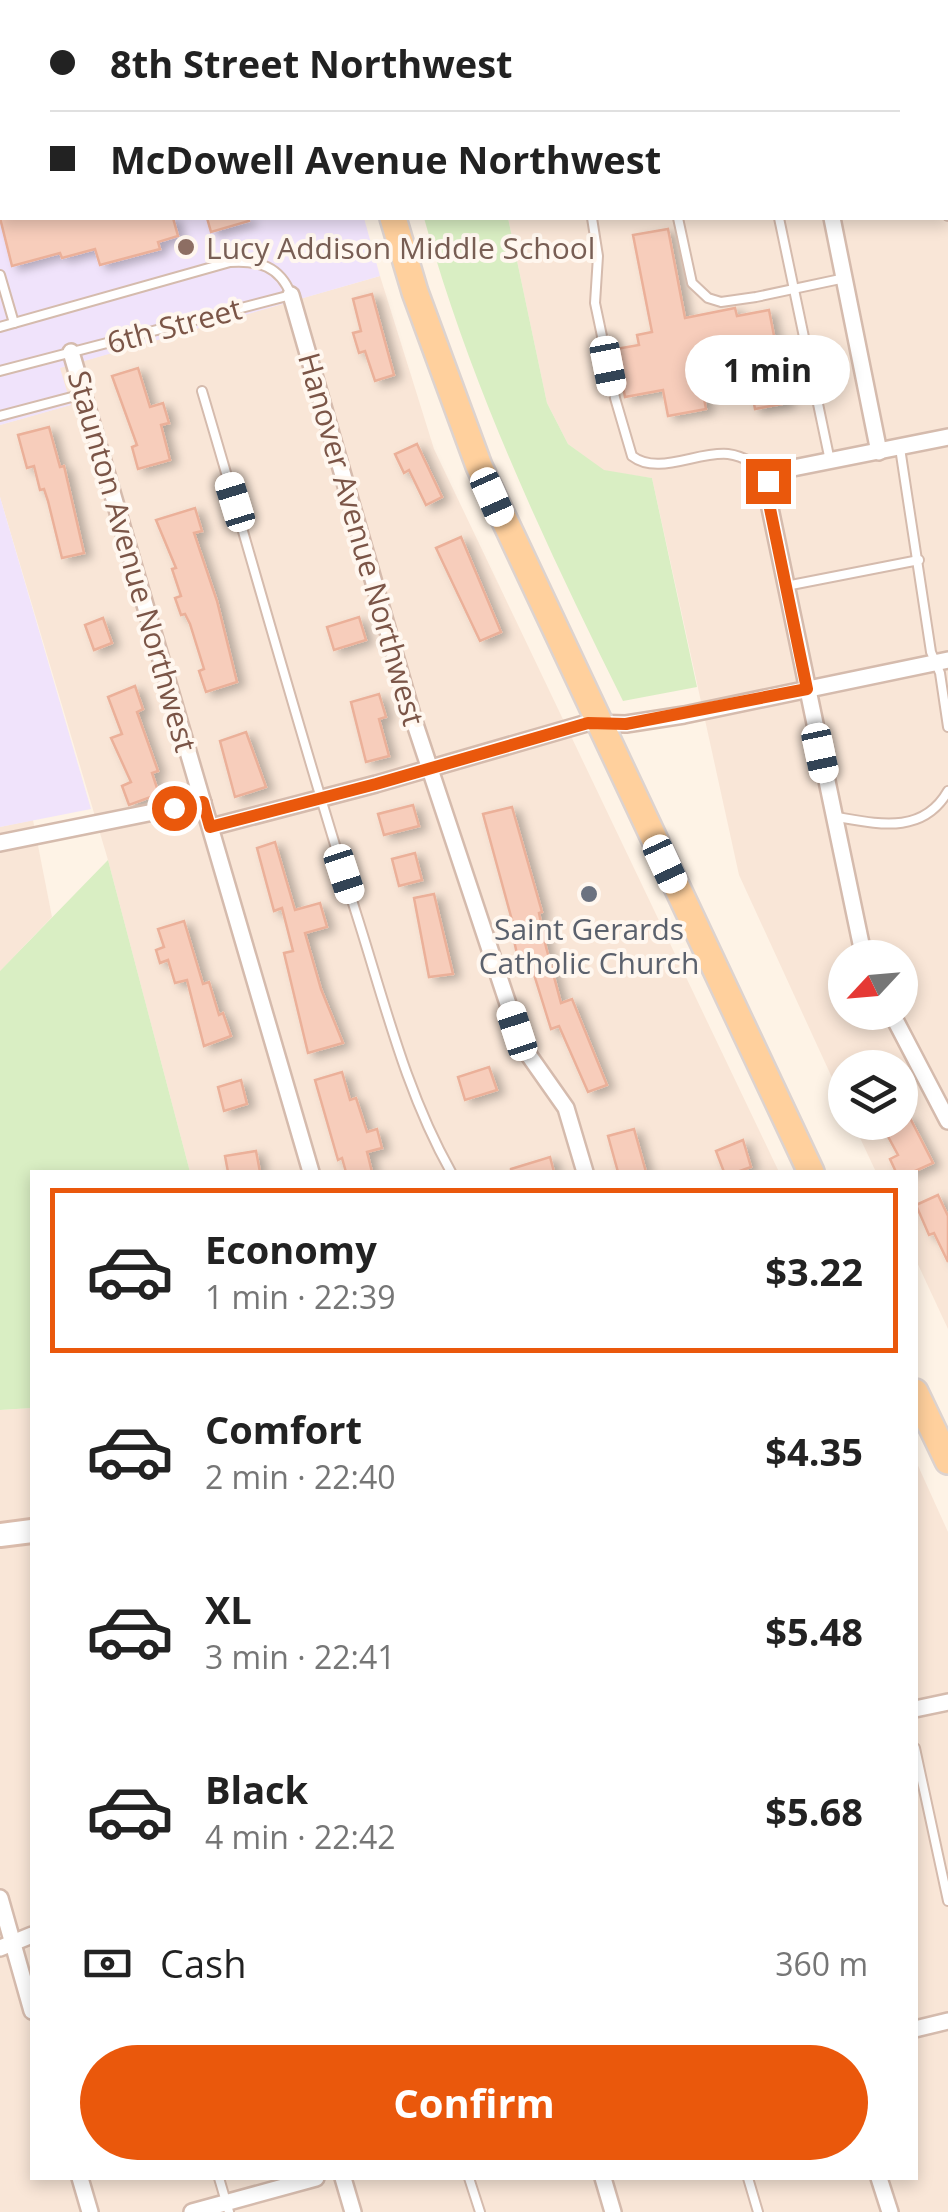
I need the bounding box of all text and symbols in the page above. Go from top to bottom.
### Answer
text: 8th Street Northwest [110,37,513,89]
text: McDowell Avenue Northwest [110,133,661,185]
place label: Lucy Addison Middle School [206,227,595,268]
marker: Lucy Addison Middle School [175,236,197,258]
street label: 6th Street [102,287,246,363]
car [588,334,628,398]
callout: 1 min [686,336,850,406]
street label: Hanover Avenue Northwest [289,348,435,730]
text: 1 min [723,348,812,391]
street label: Staunton Avenue Northwest [59,366,207,756]
route end [746,459,791,504]
car [466,463,518,531]
car [212,469,258,535]
car [799,721,841,785]
route start [152,786,197,831]
car [639,830,691,898]
car [320,841,368,907]
marker: Saint Gerards Catholic Church [578,883,600,905]
place label: Saint Gerards Catholic Church [479,908,699,983]
north arrow [828,940,918,1030]
map controls [828,940,918,1140]
car [493,998,541,1064]
button: layers [828,1050,918,1140]
text: Economy [205,1223,377,1275]
icon: car [85,1226,175,1316]
text: $3.22 [765,1245,863,1297]
text: 1 min · 22:39 [205,1275,396,1318]
text: Comfort [205,1403,362,1455]
icon: car [85,1406,175,1496]
text: $4.35 [765,1425,863,1477]
text: 2 min · 22:40 [205,1455,396,1498]
text: XL [205,1583,252,1635]
icon: car [85,1586,175,1676]
text: $5.48 [765,1605,863,1657]
text: 3 min · 22:41 [205,1635,396,1678]
text: Black [205,1763,308,1815]
icon: car [85,1766,175,1856]
text: $5.68 [765,1785,863,1837]
text: 4 min · 22:42 [205,1815,396,1858]
icon: cash [80,1936,135,1991]
text: Cash [160,1937,246,1989]
text: 360 m [775,1942,868,1985]
button: Confirm [80,2045,868,2160]

